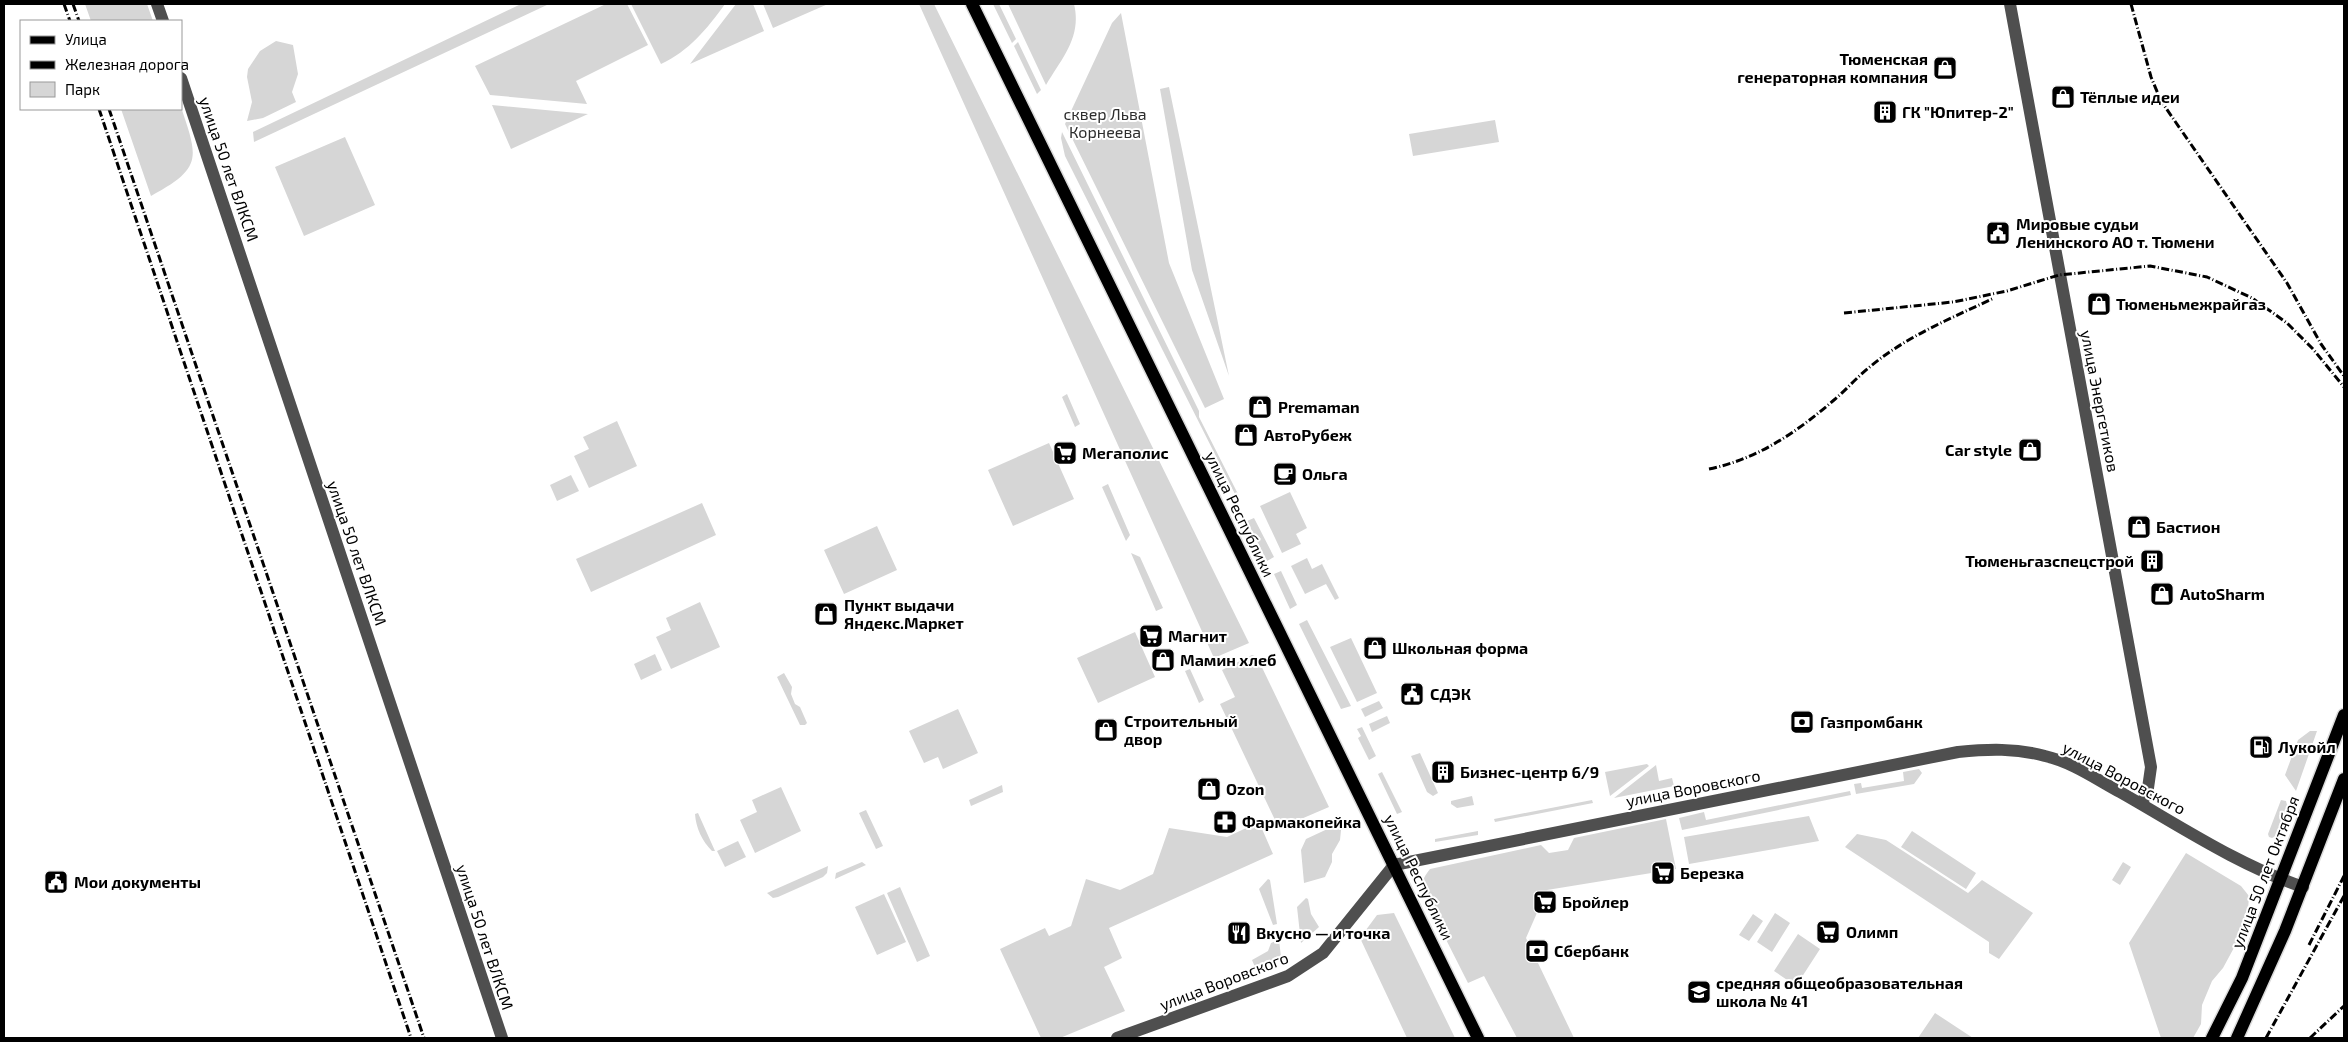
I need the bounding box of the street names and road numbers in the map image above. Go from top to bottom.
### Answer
street label: улица 50 лет ВЛКСМ [195,94,263,244]
street label: улица Энергетиков [2076,328,2124,474]
street label: улица Республики [1201,448,1279,580]
street label: улица 50 лет ВЛКСМ [323,478,391,628]
street label: улица Воровского [2059,737,2189,819]
street label: улица Воровского [1624,765,1762,811]
street label: улица 50 лет Октября [2227,793,2303,951]
street label: улица Республики [1380,811,1458,943]
street label: улица 50 лет ВЛКСМ [452,862,518,1012]
street label: улица Воровского [1157,947,1291,1015]

